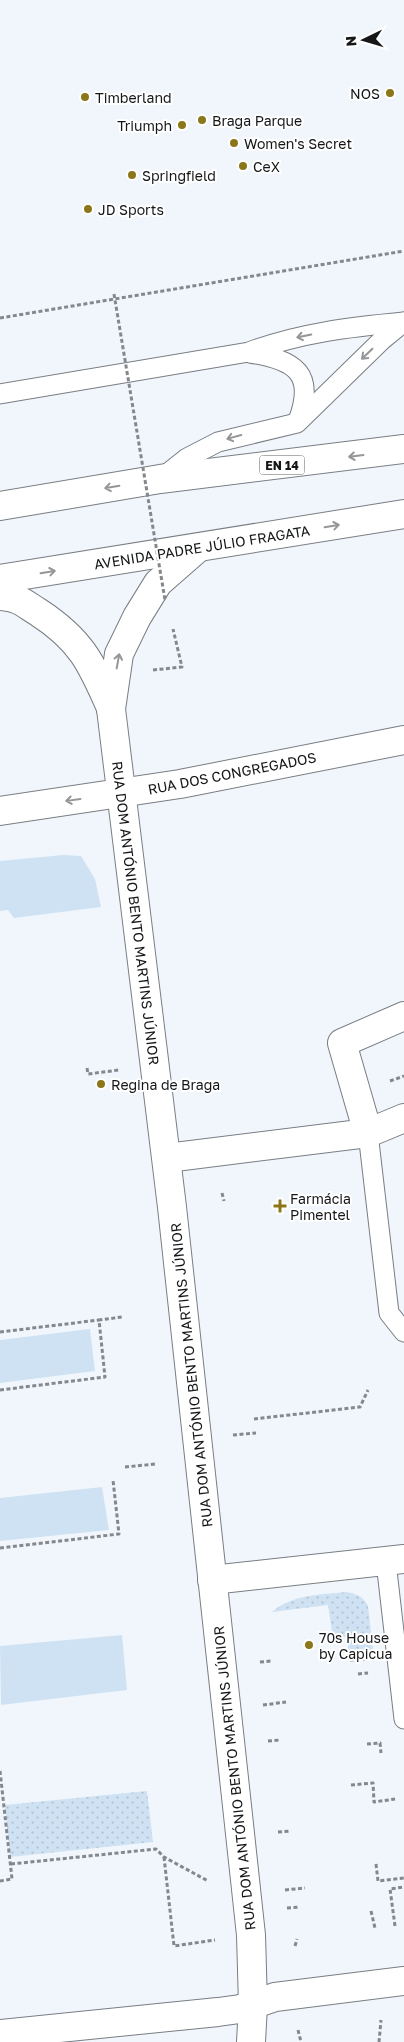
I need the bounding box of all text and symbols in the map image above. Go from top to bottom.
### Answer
north arrow [339,15,389,65]
text: N [342,35,359,47]
place label: NOS [350,85,380,102]
marker: NOS [384,87,396,99]
place label: Timberland [95,89,172,106]
marker: Timberland [79,91,91,103]
place label: Braga Parque [212,112,302,129]
marker: Braga Parque [196,114,208,126]
place label: Triumph [117,117,172,134]
marker: Triumph [176,119,188,131]
place label: Women's Secret [244,135,352,152]
marker: Women's Secret [228,137,240,149]
place label: CeX [253,158,280,175]
marker: CeX [237,160,249,172]
place label: Springfield [142,167,216,184]
marker: Springfield [126,169,138,181]
place label: JD Sports [98,201,164,218]
marker: JD Sports [82,203,94,215]
one-way arrow [296,331,312,341]
one-way arrow [361,348,373,360]
one-way arrow [227,433,243,443]
one-way arrow [348,451,364,461]
road number: EN 14 [260,456,304,474]
one-way arrow [104,483,120,493]
one-way arrow [324,520,340,530]
street label: AVENIDA PADRE JÚLIO FRAGATA [93,521,312,572]
one-way arrow [40,566,56,576]
one-way arrow [113,653,123,669]
street label: RUA DOS CONGREGADOS [146,748,318,798]
street label: RUA DOM ANTÓNIO BENTO MARTINS JÚNIOR [109,760,163,1066]
one-way arrow [65,795,81,805]
place label: Regina de Braga [111,1076,220,1093]
marker: Regina de Braga [95,1078,107,1090]
place label: Farmácia Pimentel [290,1190,351,1223]
marker: Farmácia Pimentel [274,1200,286,1212]
street label: RUA DOM ANTÓNIO BENTO MARTINS JÚNIOR [167,1222,215,1528]
street label: RUA DOM ANTÓNIO BENTO MARTINS JÚNIOR [210,1625,258,1931]
place label: 70s House by Capicua [319,1629,392,1662]
marker: 70s House by Capicua [303,1639,315,1651]

